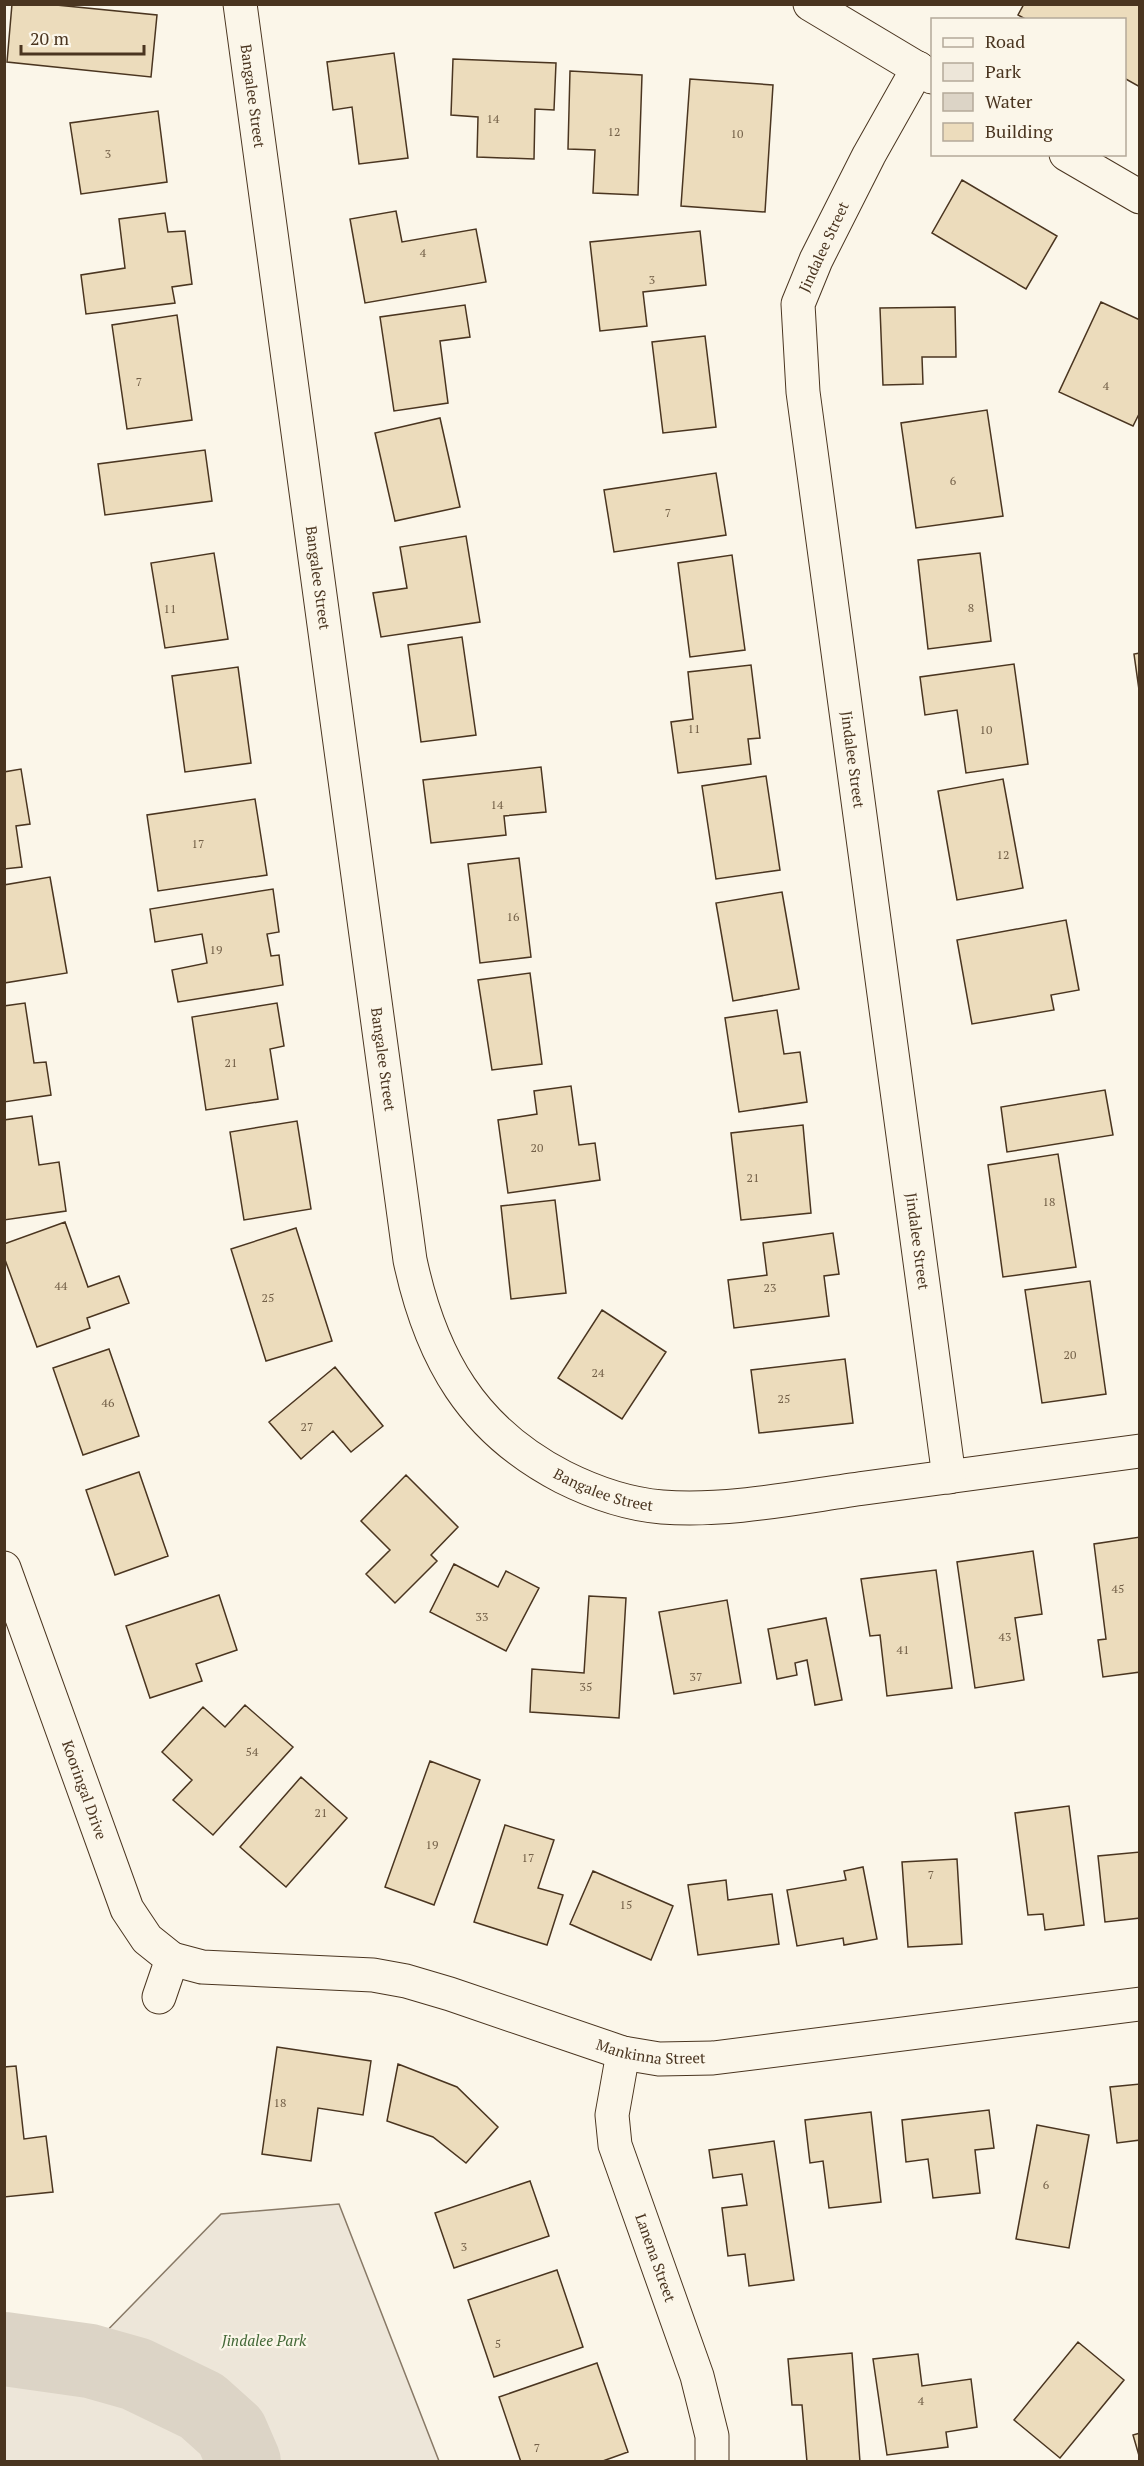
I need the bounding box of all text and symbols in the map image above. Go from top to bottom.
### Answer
scale bar [21,18,144,56]
legend [931,18,1126,156]
text: 20 m [30,26,70,50]
text: Road [985,29,1025,53]
street label: Bangalee Street [237,43,270,150]
text: Park [985,59,1022,83]
text: Water [985,89,1032,113]
house number: 14 [487,111,500,126]
text: Building [985,119,1053,143]
house number: 12 [608,124,620,139]
house number: 10 [731,126,743,141]
house number: 3 [105,146,111,161]
street label: Jindalee Street [793,198,853,295]
house number: 4 [420,245,427,260]
house number: 3 [649,272,655,287]
house number: 7 [136,374,142,389]
house number: 4 [1103,378,1110,393]
house number: 6 [950,473,957,488]
house number: 7 [665,505,671,520]
street label: Bangalee Street [302,524,336,631]
house number: 8 [968,600,974,615]
house number: 11 [164,601,176,616]
street label: Jindalee Street [837,710,870,810]
house number: 11 [688,721,700,736]
house number: 10 [980,722,992,737]
house number: 14 [491,797,504,812]
house number: 17 [192,836,204,851]
house number: 12 [997,847,1009,862]
house number: 16 [507,909,520,924]
house number: 19 [210,942,222,957]
street label: Bangalee Street [367,1006,401,1113]
house number: 21 [225,1055,237,1070]
house number: 20 [531,1140,543,1155]
house number: 21 [747,1170,759,1185]
street label: Jindalee Street [902,1191,935,1291]
house number: 18 [1043,1194,1055,1209]
house number: 44 [55,1278,68,1293]
house number: 23 [764,1280,776,1295]
house number: 25 [262,1290,274,1305]
house number: 20 [1064,1347,1076,1362]
house number: 24 [592,1365,605,1380]
house number: 25 [778,1391,790,1406]
house number: 46 [102,1395,115,1410]
house number: 27 [301,1419,313,1434]
street label: Bangalee Street [550,1463,655,1515]
house number: 45 [1112,1581,1124,1596]
house number: 33 [476,1609,488,1624]
house number: 43 [999,1629,1011,1644]
house number: 41 [897,1642,909,1657]
house number: 37 [690,1669,702,1684]
house number: 35 [580,1679,592,1694]
street label: Kooringal Drive [58,1737,112,1842]
house number: 54 [246,1744,259,1759]
house number: 21 [315,1805,327,1820]
house number: 19 [426,1837,438,1852]
house number: 17 [522,1850,534,1865]
house number: 7 [928,1867,934,1882]
house number: 15 [620,1897,632,1912]
street label: Mankinna Street [594,2034,706,2068]
house number: 18 [274,2095,286,2110]
house number: 6 [1043,2177,1050,2192]
street label: Lanena Street [631,2211,681,2305]
house number: 3 [461,2239,467,2254]
park label: Jindalee Park [221,2330,307,2350]
house number: 5 [495,2336,501,2351]
house number: 4 [918,2393,925,2408]
house number: 7 [534,2440,540,2455]

